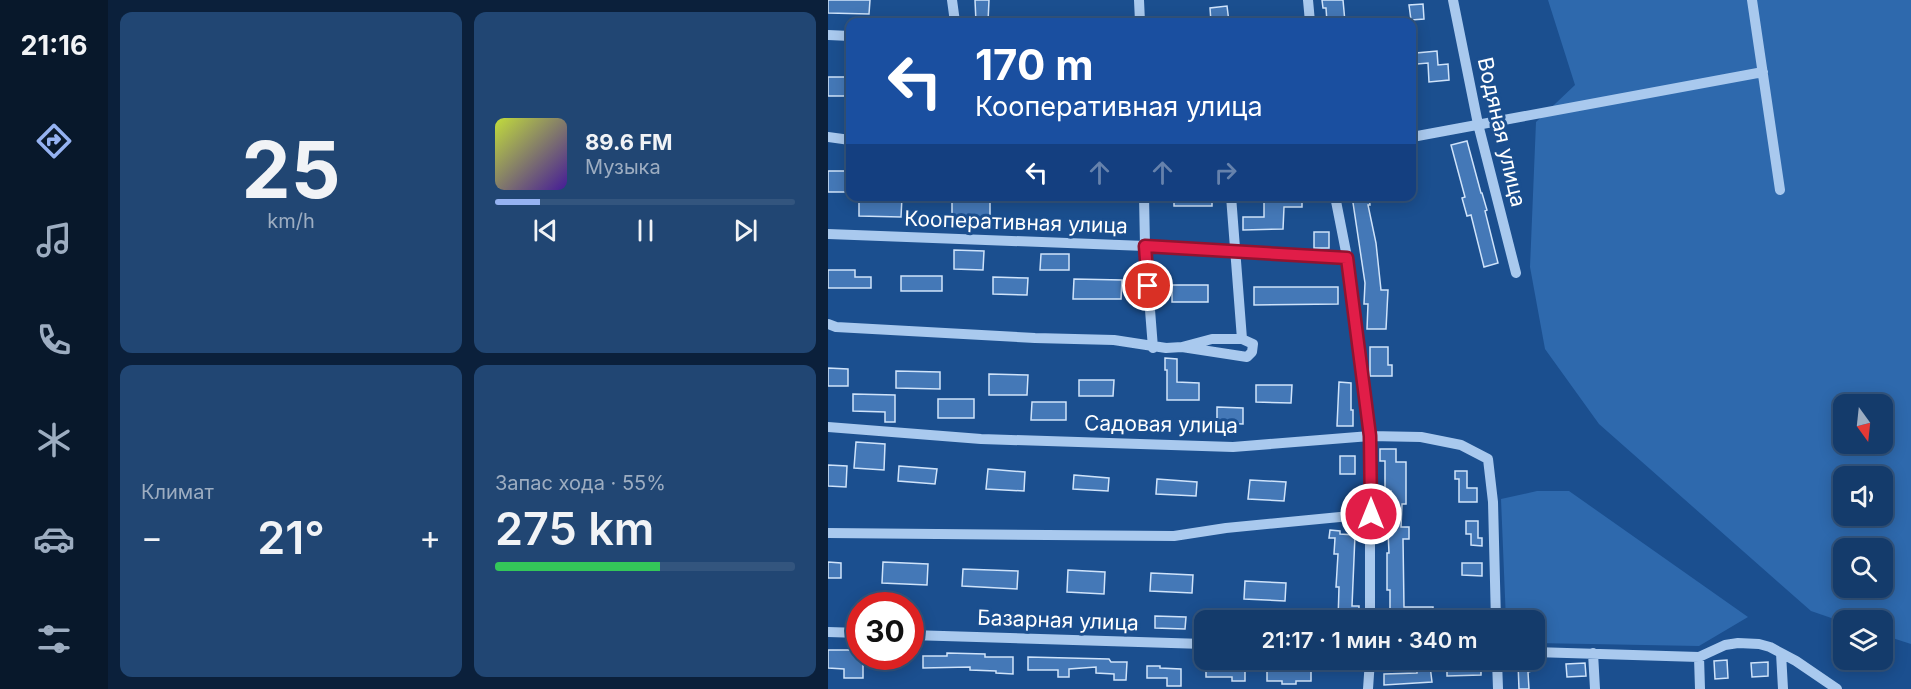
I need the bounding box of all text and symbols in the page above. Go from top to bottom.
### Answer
text: 21:16 [21,29,87,62]
text: 170 m [975,39,1093,90]
icon: left [876,42,954,120]
street label: Водяная улица [1473,55,1531,209]
text: Кооперативная улица [975,90,1263,123]
icon: directions [33,120,75,162]
text: 25 [242,122,341,217]
text: 89.6 FM [585,129,673,155]
text: Музыка [585,155,661,179]
icon: left [1020,156,1053,189]
icon: ahead [1083,156,1116,189]
icon: ahead [1146,156,1179,189]
icon: right [1209,156,1242,189]
street label: Кооперативная улица [904,206,1128,238]
text: km/h [267,209,315,233]
icon: previous [529,214,562,247]
icon: pause [629,214,662,247]
icon: next [729,214,762,247]
icon: music [33,219,75,261]
pin [1122,260,1173,311]
icon: arrive [1131,269,1164,302]
icon: phone [33,319,75,361]
north arrow [1833,394,1893,454]
map controls [1833,394,1893,670]
street label: Садовая улица [1084,410,1238,438]
icon: climate [33,419,75,461]
button: sound [1833,466,1893,526]
text: Запас хода · 55% [495,471,666,495]
text: Климат [141,480,214,504]
position arrow [1339,482,1403,546]
text: 275 km [495,501,654,556]
text: 21° [257,510,325,565]
text: − [141,517,163,557]
text: + [419,517,441,557]
icon: car [33,518,75,560]
button: search [1833,538,1893,598]
speed limit sign: 30 [846,592,924,670]
street label: Базарная улица [977,605,1139,635]
button: layers [1833,610,1893,670]
icon: filters [33,618,75,660]
text: 21:17 · 1 мин · 340 m [1261,627,1478,653]

